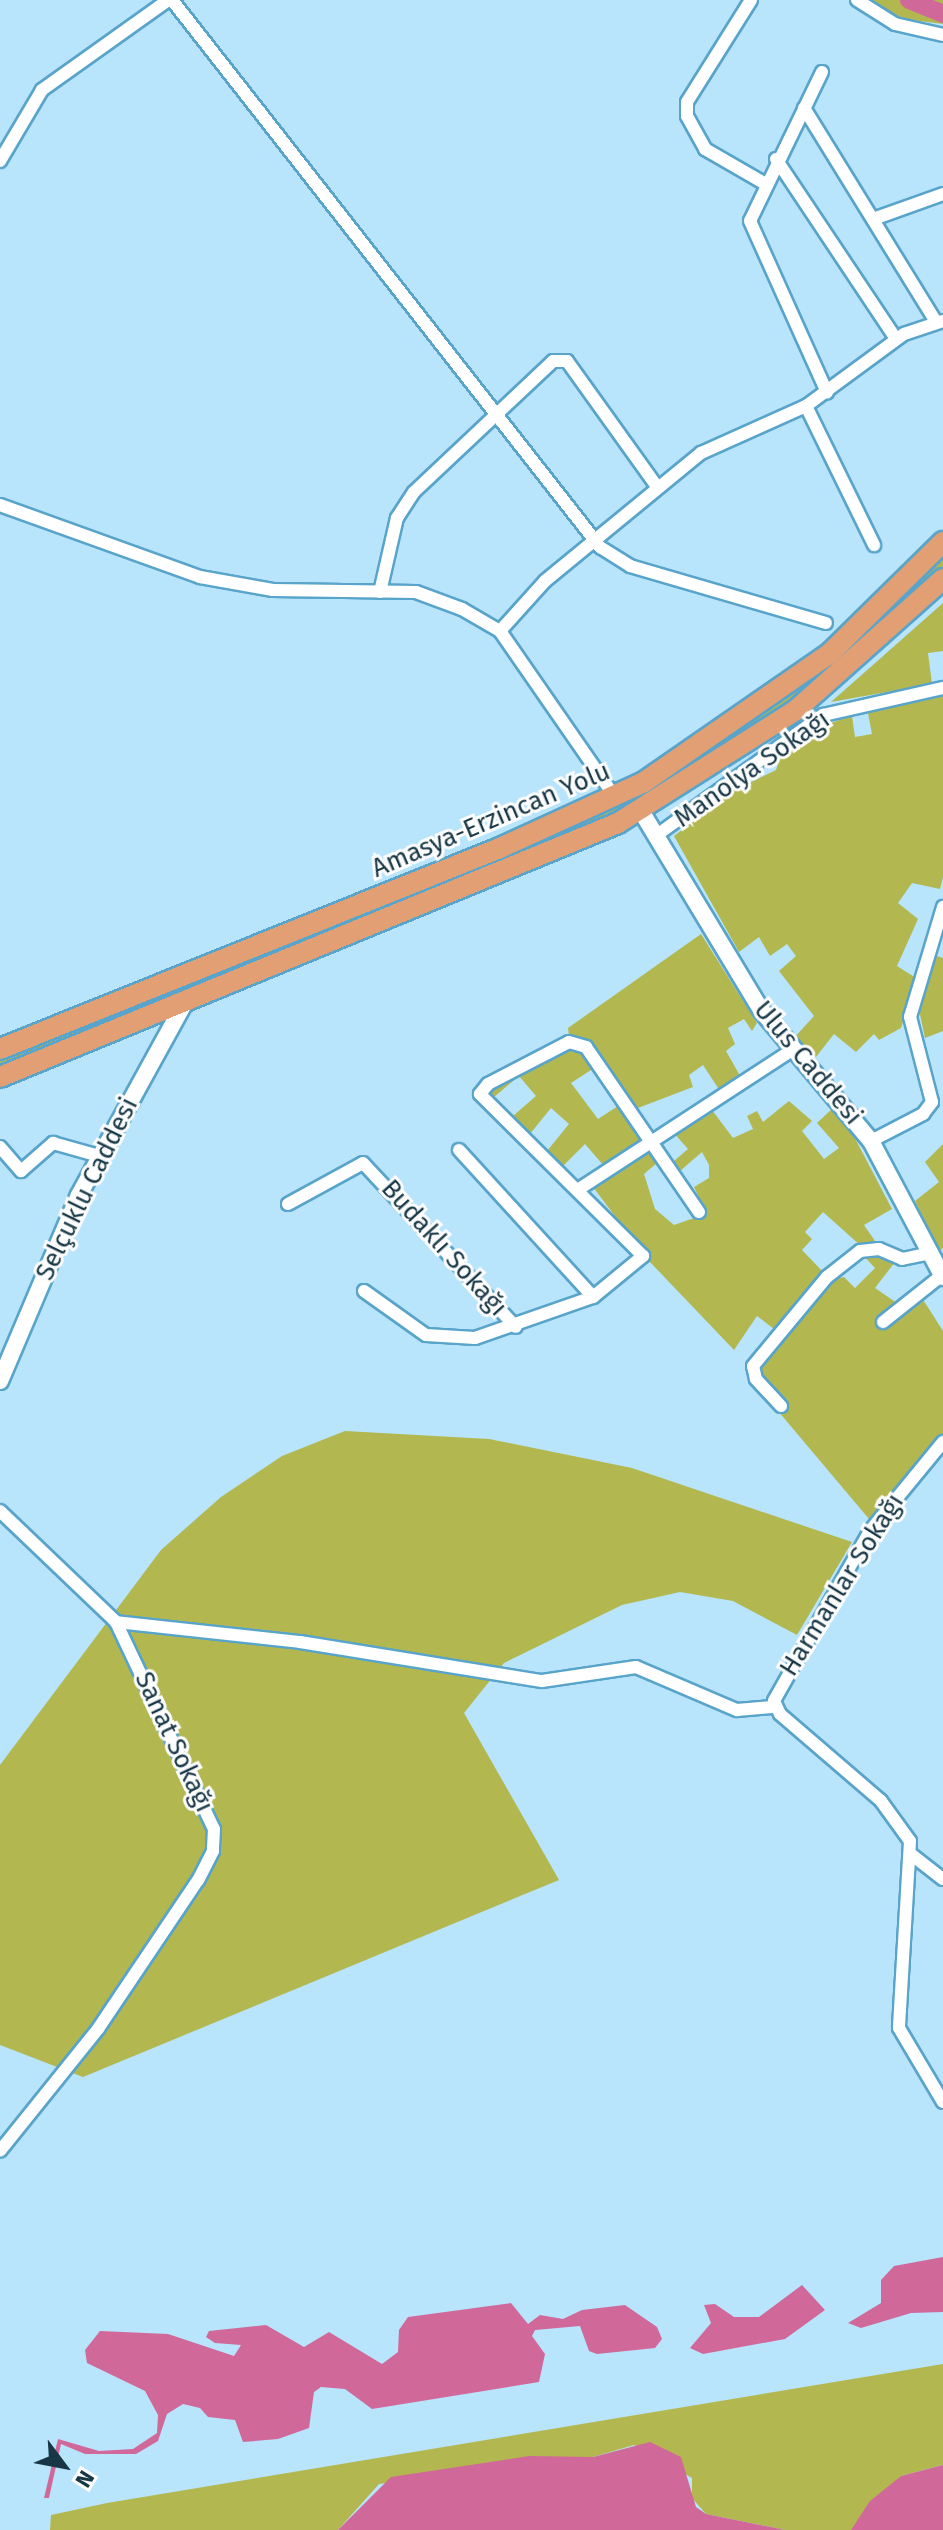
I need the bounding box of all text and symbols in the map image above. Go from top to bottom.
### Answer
street label: Manolya Sokağı [668,704,836,834]
street label: Amasya-Erzincan Yolu [367,756,615,884]
street label: Ulus Caddesi [747,995,869,1131]
street label: Selçuklu Caddesi [29,1093,145,1285]
street label: Budaklı Sokağı [375,1173,513,1323]
street label: Harmanlar Sokağı [773,1488,911,1682]
street label: Sanat Sokağı [128,1667,220,1817]
north arrow [24,2426,104,2506]
text: N [69,2466,100,2492]

